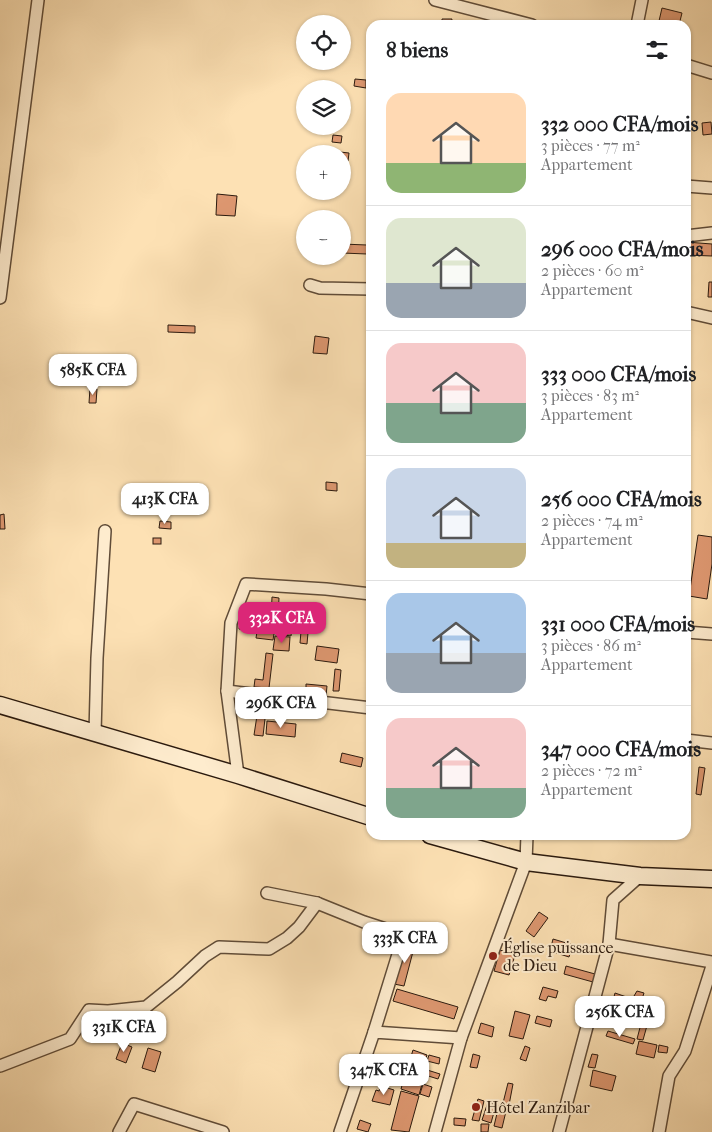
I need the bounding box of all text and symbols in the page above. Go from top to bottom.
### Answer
map controls [296,15,351,265]
button: locate [296,15,351,70]
icon: filters [643,36,671,64]
text: 8 biens [386,38,448,62]
button: layers [296,80,351,135]
text: 332 000 CFA/mois [541,112,698,136]
icon: home [426,113,486,173]
text: 3 pièces · 77 m² [541,136,640,155]
button: + [296,145,351,200]
text: Appartement [541,155,633,174]
button: − [296,210,351,265]
text: 296 000 CFA/mois [541,237,704,261]
icon: home [426,238,486,298]
text: 2 pièces · 60 m² [541,261,644,280]
text: Appartement [541,280,633,299]
pin: 585K CFA [41,354,145,396]
text: 585K CFA [60,360,126,379]
text: 333 000 CFA/mois [541,362,696,386]
icon: home [426,363,486,423]
text: 3 pièces · 83 m² [541,386,639,405]
text: Appartement [541,405,633,424]
pin: 413K CFA [113,482,217,525]
text: 256 000 CFA/mois [541,487,702,511]
icon: home [426,488,486,548]
text: 413K CFA [132,489,198,508]
text: 2 pièces · 74 m² [541,511,643,530]
text: Appartement [541,530,633,549]
pin: 332K CFA [230,602,334,644]
text: 332K CFA [249,608,315,627]
text: 331 000 CFA/mois [541,612,695,636]
icon: home [426,613,486,673]
text: 3 pièces · 86 m² [541,636,641,655]
text: Appartement [541,655,633,674]
pin: 296K CFA [229,686,333,729]
text: 296K CFA [246,693,316,712]
text: 347 000 CFA/mois [541,737,701,761]
icon: home [426,738,486,798]
text: 2 pièces · 72 m² [541,761,642,780]
text: Appartement [541,780,633,799]
pin: 333K CFA [353,922,457,964]
text: 333K CFA [373,928,437,947]
place label: Église puissance de Dieu [503,937,614,975]
marker: Église puissance de Dieu [487,950,499,962]
pin: 256K CFA [568,996,672,1038]
text: 256K CFA [586,1002,654,1021]
pin: 331K CFA [72,1010,176,1053]
text: 331K CFA [92,1017,156,1036]
pin: 347K CFA [332,1054,436,1096]
text: 347K CFA [350,1060,418,1079]
place label: Hôtel Zanzibar [486,1098,590,1117]
marker: Hôtel Zanzibar [470,1101,482,1113]

